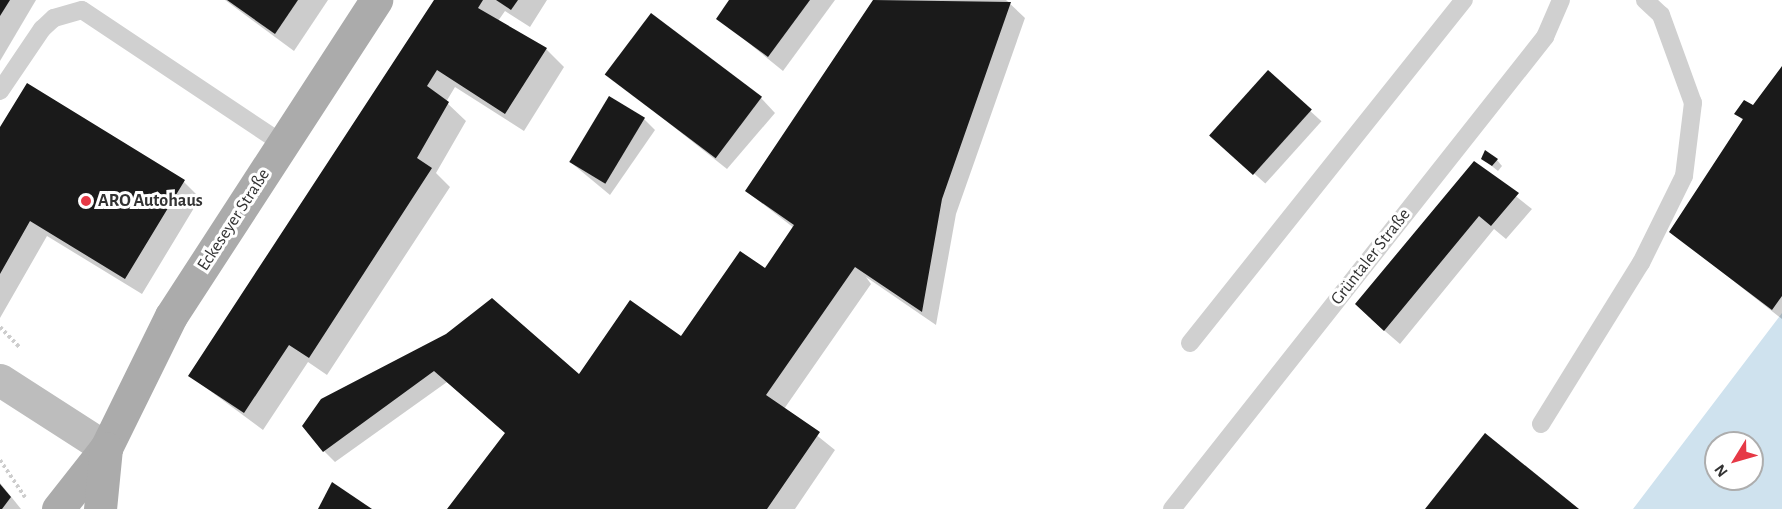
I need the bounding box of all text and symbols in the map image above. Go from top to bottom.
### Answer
street label: Eckeseyer Straße [193,165,275,275]
place label: ARO Autohaus [98,190,203,212]
marker: ARO Autohaus [79,194,93,208]
street label: Grüntaler Straße [1327,204,1415,310]
north arrow [1704,431,1764,491]
text: N [1711,461,1731,480]

